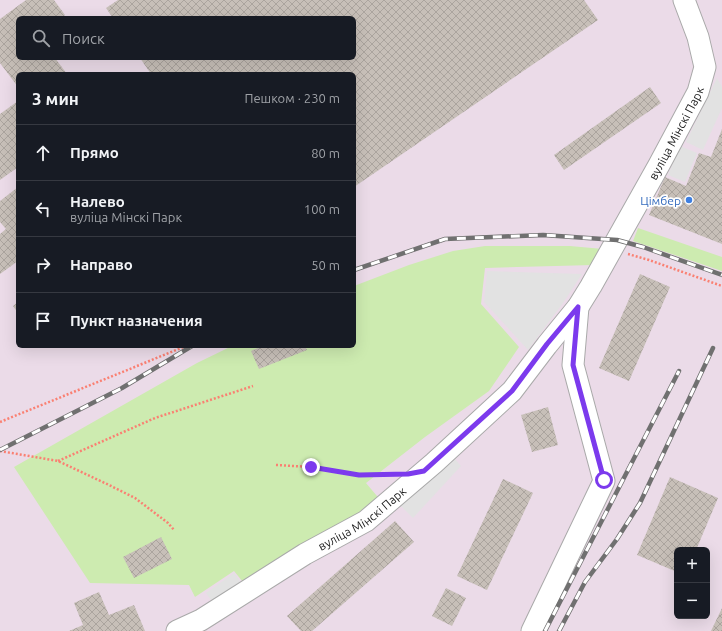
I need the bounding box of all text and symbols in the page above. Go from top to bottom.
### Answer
search box [16,16,356,60]
icon: search [30,27,52,49]
text: Поиск [62,30,105,47]
street label: вуліца Мінскі Парк [646,85,706,182]
text: 3 мин [32,89,79,108]
text: Пешком · 230 m [244,91,340,105]
icon: ahead [32,142,54,164]
text: Прямо [70,144,119,161]
text: 80 m [311,146,340,160]
text: Налево [70,193,125,210]
place label: Цімбер [640,194,681,207]
marker: Цімбер [684,195,694,205]
icon: left [32,198,54,220]
text: 100 m [304,202,340,216]
text: вуліца Мінскі Парк [70,210,182,224]
icon: right [32,254,54,276]
text: Направо [70,256,133,273]
text: 50 m [311,258,340,272]
icon: arrive [32,310,54,332]
text: Пункт назначения [70,312,203,329]
route end [302,458,320,476]
route start [595,471,613,489]
street label: вуліца Мінскі Парк [316,484,408,552]
map controls [674,547,710,619]
button: + [674,547,710,583]
button: − [674,583,710,619]

